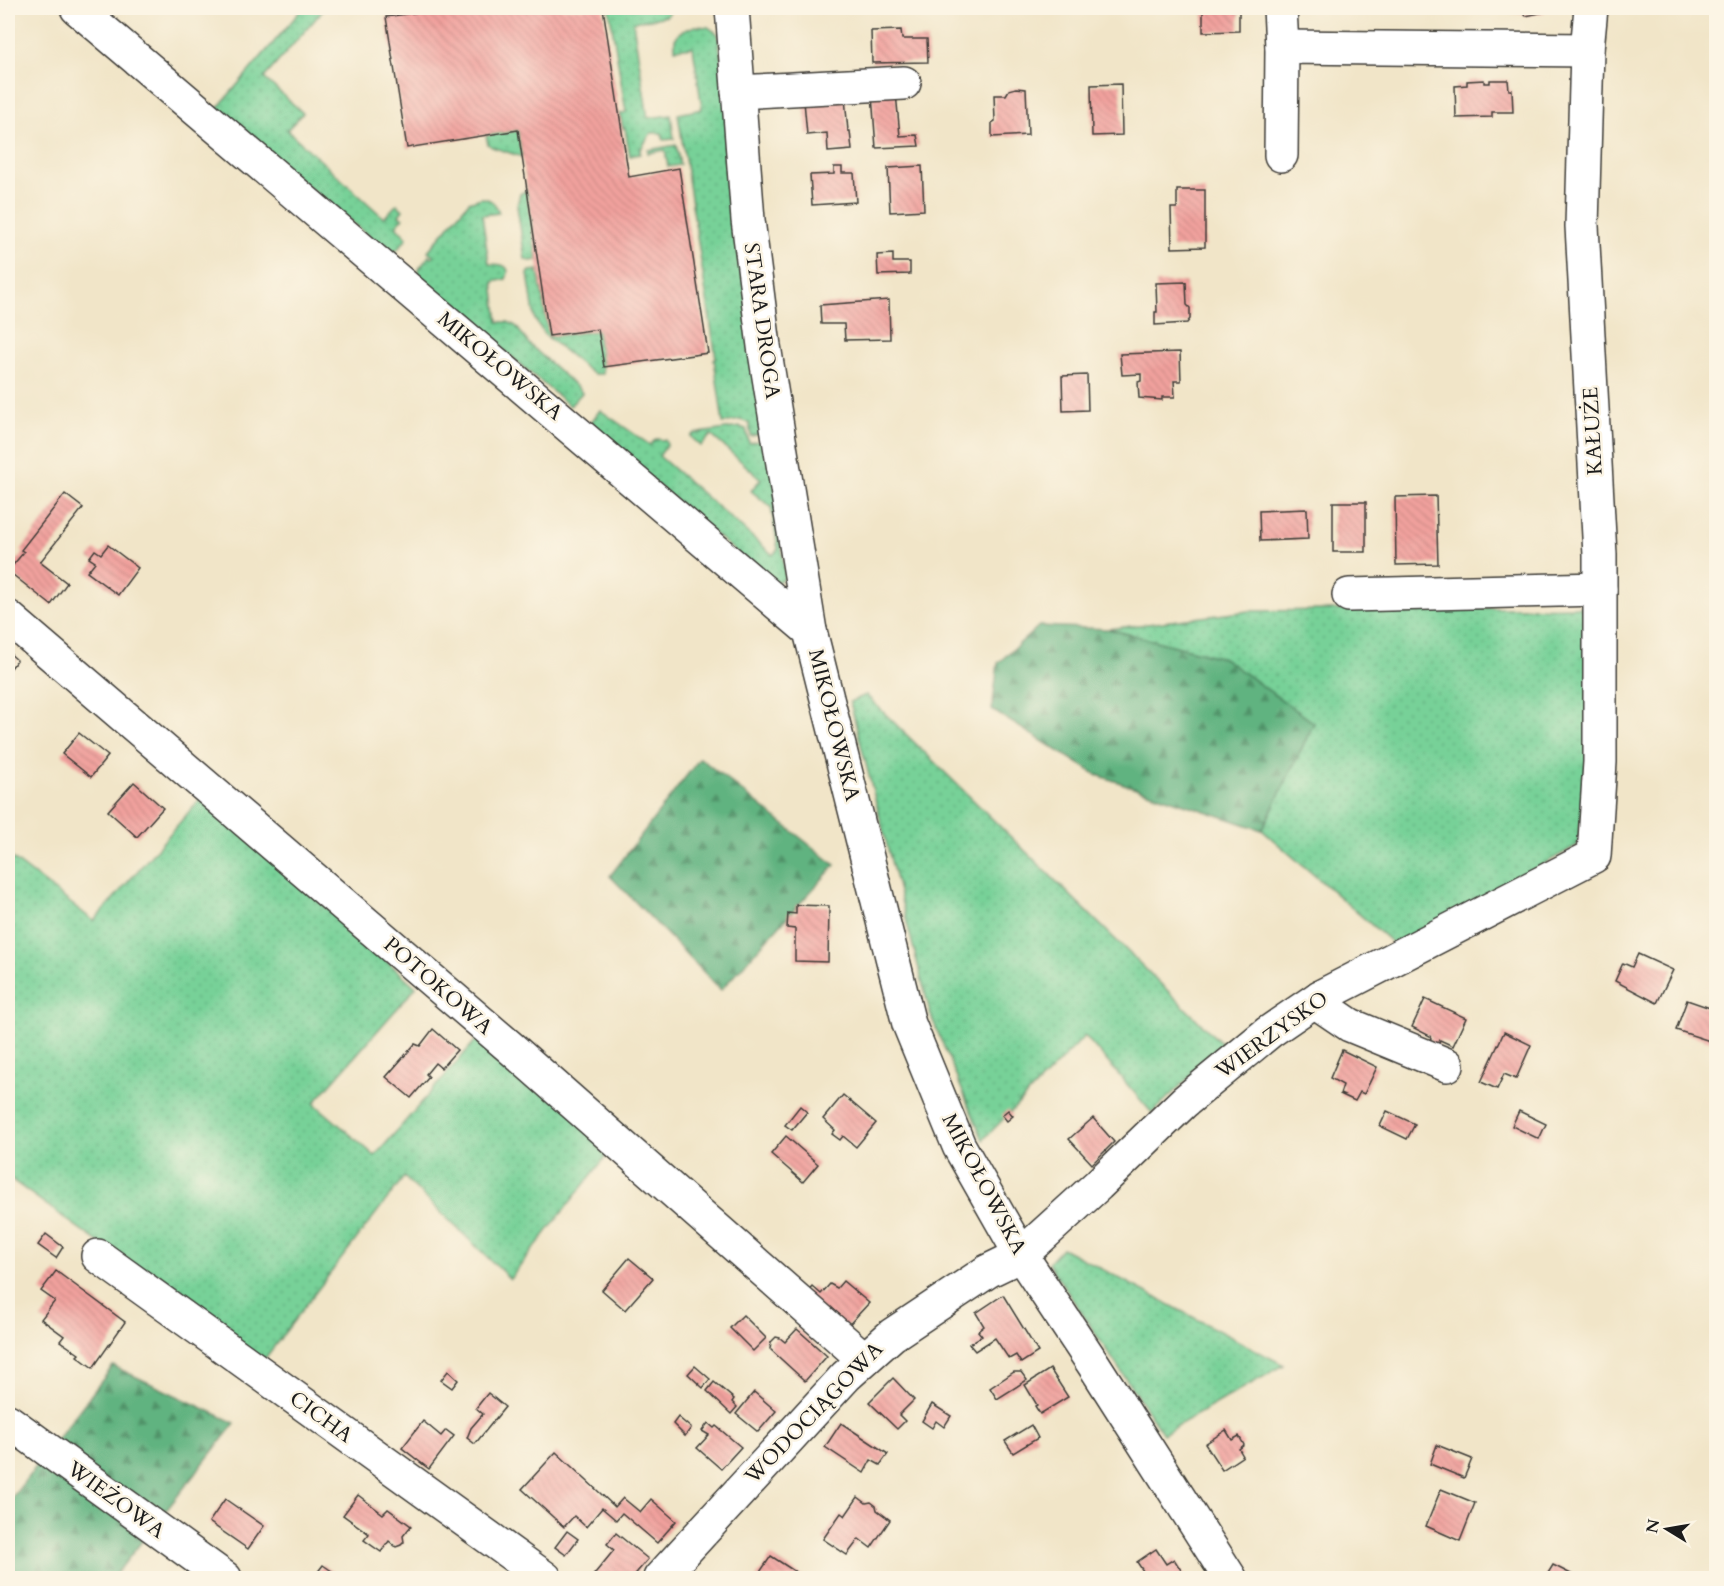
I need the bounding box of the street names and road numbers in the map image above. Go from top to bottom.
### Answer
street label: STARA DROGA [737,241,787,401]
street label: MIKOŁOWSKA [431,305,569,427]
street label: KAŁUŻE [1576,386,1610,476]
street label: MIKOŁOWSKA [801,646,867,804]
street label: POTOKOWA [377,930,499,1042]
street label: WIERZYSKO [1209,984,1334,1086]
street label: MIKOŁOWSKA [935,1108,1033,1260]
street label: WODOCIĄGOWA [738,1335,890,1491]
street label: CICHA [283,1384,359,1450]
street label: WIEŻOWA [60,1454,171,1545]

